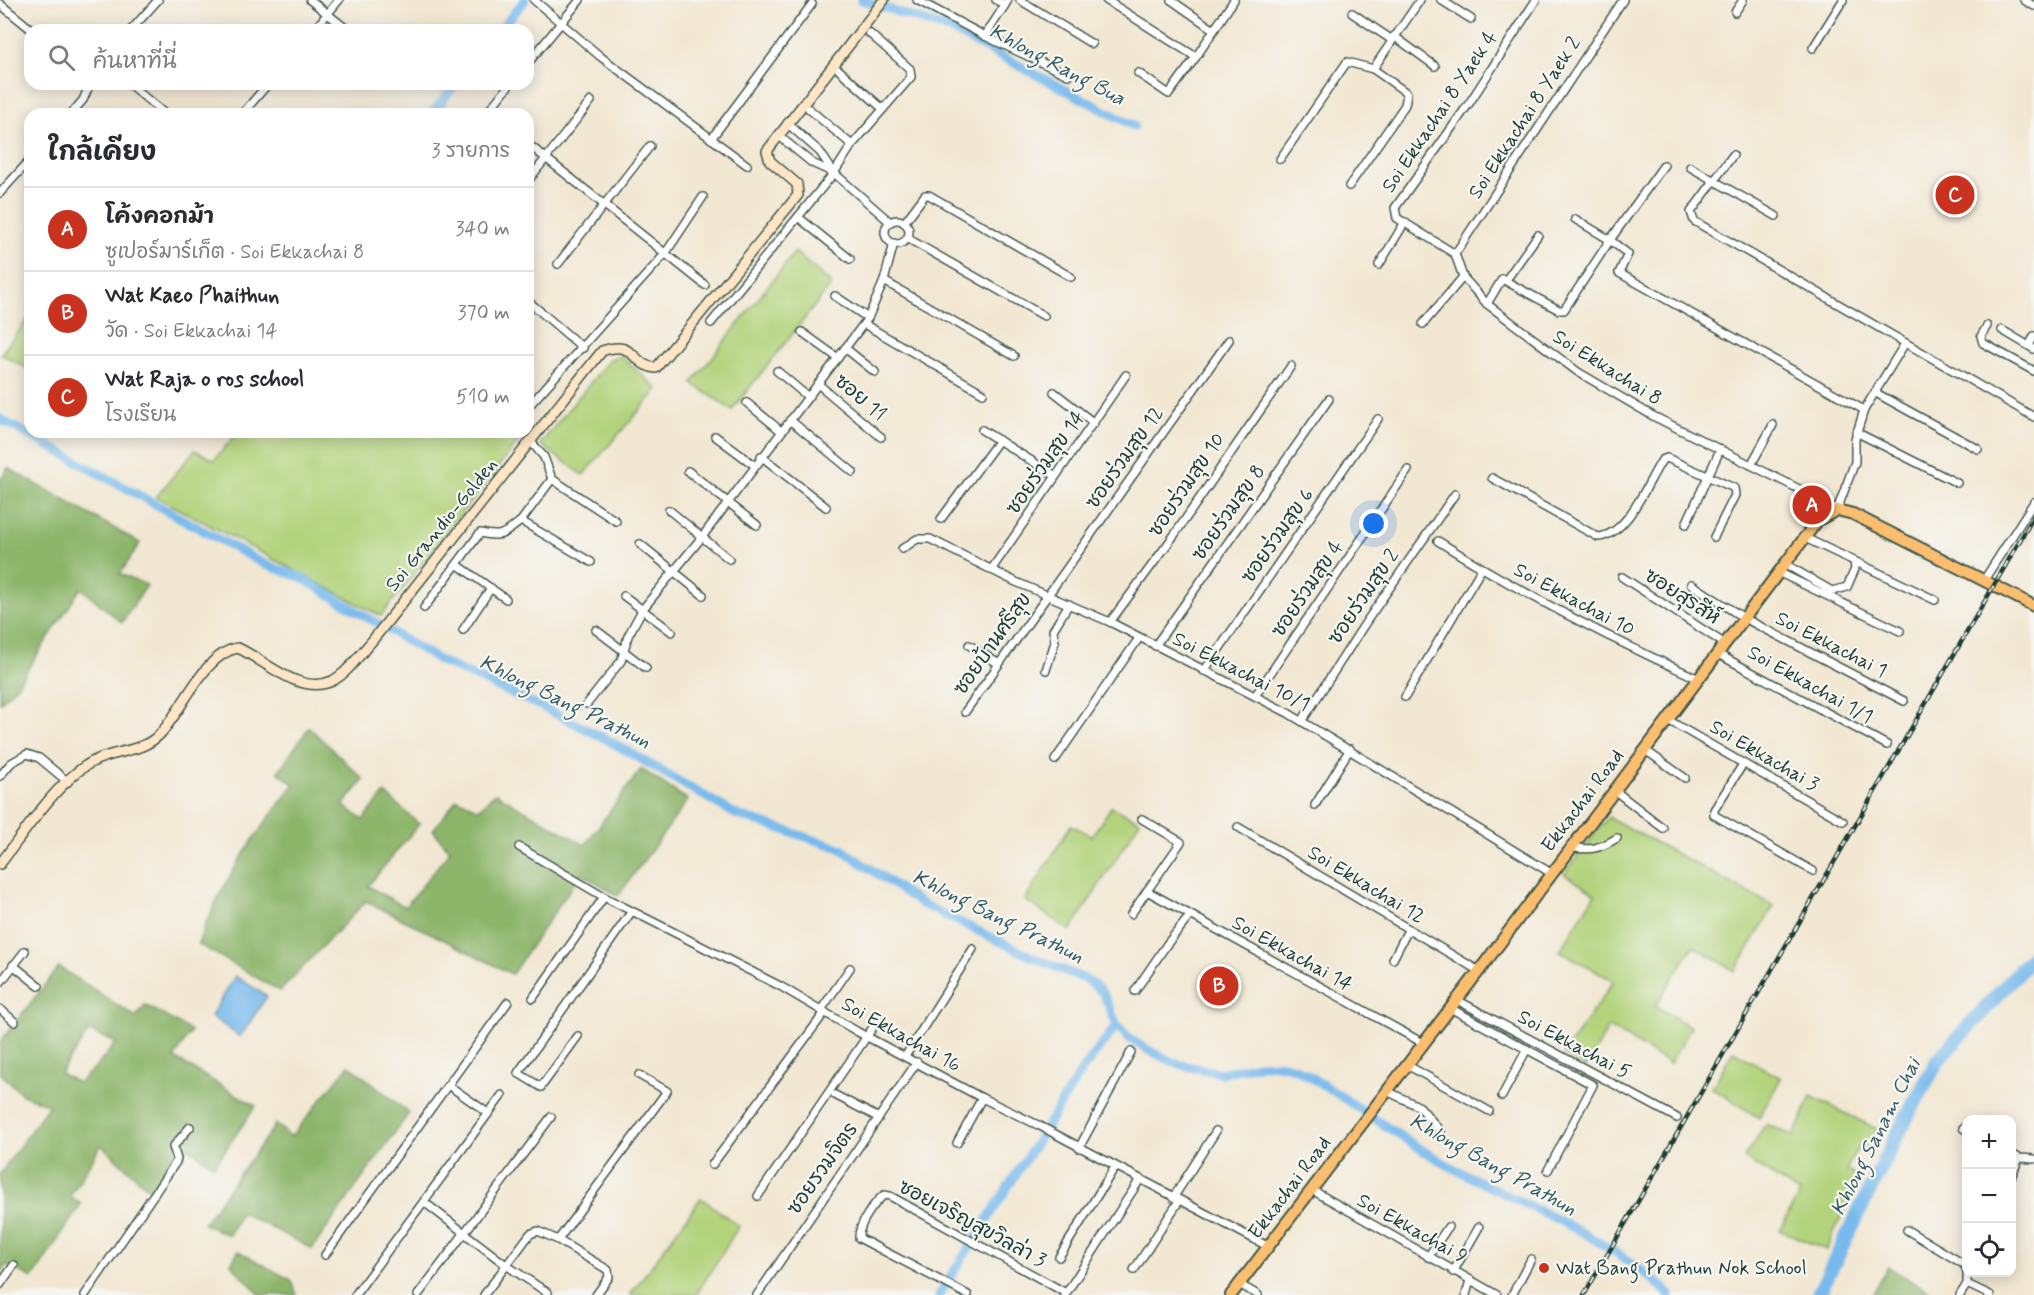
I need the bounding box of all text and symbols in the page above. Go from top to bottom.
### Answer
water label: Khlong Rang Bua [983,17,1130,114]
search box [24,24,534,90]
street label: Soi Ekkachai 8 Yaek 4 [1376,25,1505,198]
street label: Soi Ekkachai 8 Yaek 2 [1462,32,1588,204]
icon: search [45,41,78,74]
text: ค้นหาที่นี่ [93,48,177,76]
text: ใกล้เคียง [48,136,156,170]
text: 3 รายการ [431,138,510,165]
pin: C [1936,172,1974,218]
text: โค้งคอกม้า [105,203,214,231]
text: A [61,216,74,243]
text: 340 m [455,216,510,243]
text: ซูเปอร์มาร์เก็ต · Soi Ekkachai 8 [105,239,364,266]
text: Wat Kaeo Phaithun [105,282,279,310]
text: B [61,300,74,327]
text: 370 m [458,300,510,327]
text: วัด · Soi Ekkachai 14 [105,318,278,345]
street label: Soi Ekkachai 8 [1547,324,1667,412]
text: Wat Raja o ros school [105,366,304,394]
street label: ซอย 11 [828,368,892,428]
text: C [60,384,75,411]
text: 510 m [456,384,510,411]
street label: ซอยร่วมสุข 12 [1079,401,1171,515]
text: โรงเรียน [105,402,176,429]
street label: ซอยร่วมสุข 14 [999,405,1093,521]
street label: ซอยร่วมสุข 10 [1141,427,1233,543]
street label: Soi Grandio-Golden [380,452,504,598]
street label: ซอยร่วมสุข 8 [1185,459,1273,567]
pin: A [1792,482,1832,528]
street label: ซอยร่วมสุข 6 [1235,483,1321,589]
your location [1359,509,1388,538]
street label: ซอยร่วมสุข 4 [1265,534,1351,643]
street label: ซอยร่วมสุข 2 [1321,543,1407,651]
street label: Soi Ekkachai 10 [1509,557,1639,643]
street label: ซอยสุรสีห์ [1638,562,1726,632]
street label: ซอยบ้านศรีสุข [947,587,1039,701]
street label: Soi Ekkachai 1 [1771,605,1891,685]
street label: Soi Ekkachai 10/1 [1168,626,1314,718]
street label: Soi Ekkachai 1/1 [1742,639,1878,731]
water label: Khlong Bang Prathun [474,648,655,757]
street label: Soi Ekkachai 3 [1704,714,1824,798]
street label: Ekkachai Road [1535,744,1631,858]
street label: Soi Ekkachai 12 [1302,839,1430,931]
water label: Khlong Bang Prathun [907,863,1088,972]
street label: Soi Ekkachai 14 [1227,910,1357,998]
pin: B [1200,964,1238,1008]
street label: Soi Ekkachai 16 [836,991,966,1079]
street label: Soi Ekkachai 5 [1513,1004,1635,1086]
water label: Khlong Sanam Chai [1824,1052,1931,1221]
water label: Khlong Bang Prathun [1403,1107,1582,1224]
map controls [1962,1115,2016,1277]
button: + [1962,1115,2016,1169]
street label: ซอยรวมจิตร [781,1117,865,1221]
street label: Ekkachai Road [1242,1131,1338,1245]
button: − [1962,1169,2016,1223]
street label: ซอยเจริญสุขวิลล่า 3 [893,1173,1051,1275]
street label: Soi Ekkachai 9 [1352,1187,1472,1271]
button: locate [1962,1223,2016,1277]
place label: Wat Bang Prathun Nok School [1556,1255,1807,1284]
marker: Wat Bang Prathun Nok School [1537,1261,1551,1275]

